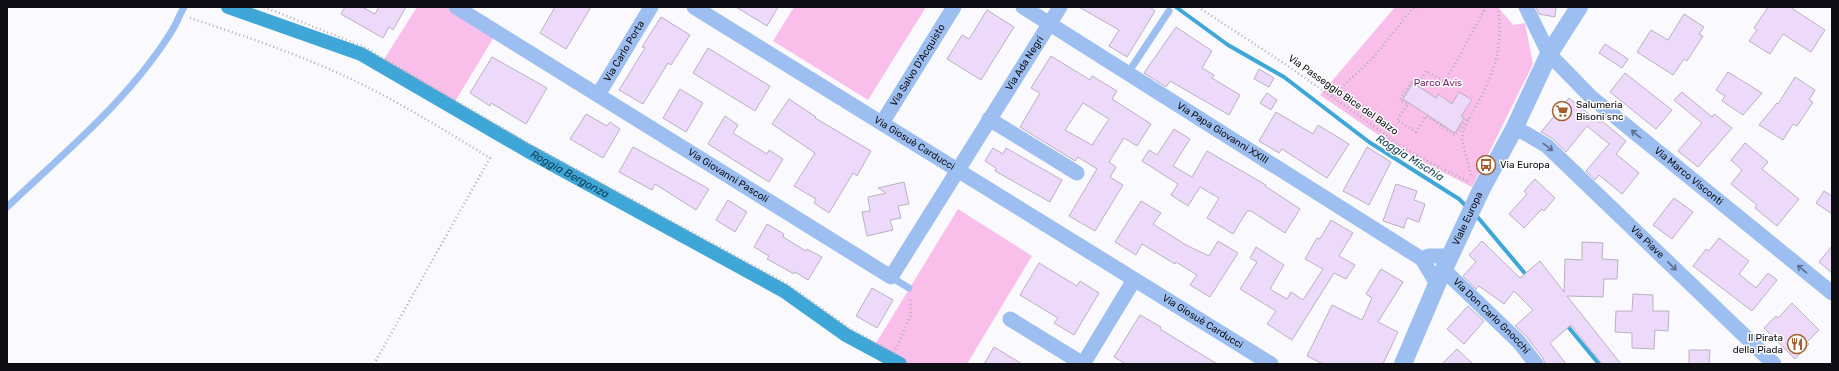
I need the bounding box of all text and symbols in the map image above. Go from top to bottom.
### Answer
street label: Via Carlo Porta [601,19,647,84]
street label: Via Salvo D'Acquisto [888,22,948,109]
street label: Via Ada Negri [1003,34,1046,93]
street label: Via Passeggio Bice del Balzo [1286,52,1401,138]
park label: Parco Avis [1414,77,1462,89]
place label: Salumeria Bisoni snc [1576,99,1624,123]
street label: Via Papa Giovanni XXIII [1174,100,1271,166]
supermarket icon: Salumeria Bisoni snc [1551,100,1573,122]
street label: Via Giosuè Carducci [872,114,957,173]
one-way arrow [1630,129,1641,138]
water label: Roggia Mischia [1374,132,1447,184]
one-way arrow [1542,143,1553,152]
street label: Via Marco Visconti [1652,145,1725,208]
street label: Via Giovanni Pascoli [685,146,770,205]
water label: Roggia Bergonza [528,147,612,201]
bus stop icon: Via Europa [1475,154,1497,176]
place label: Via Europa [1500,159,1550,171]
street label: Viale Europa [1450,190,1485,248]
street label: Via Piave [1628,223,1667,261]
one-way arrow [1667,261,1677,270]
one-way arrow [1796,264,1807,273]
street label: Via Don Carlo Gnocchi [1450,276,1532,356]
street label: Via Giosuè Carducci [1160,292,1245,351]
place label: Il Pirata della Piada [1733,332,1783,356]
restaurant icon: Il Pirata della Piada [1786,333,1808,355]

